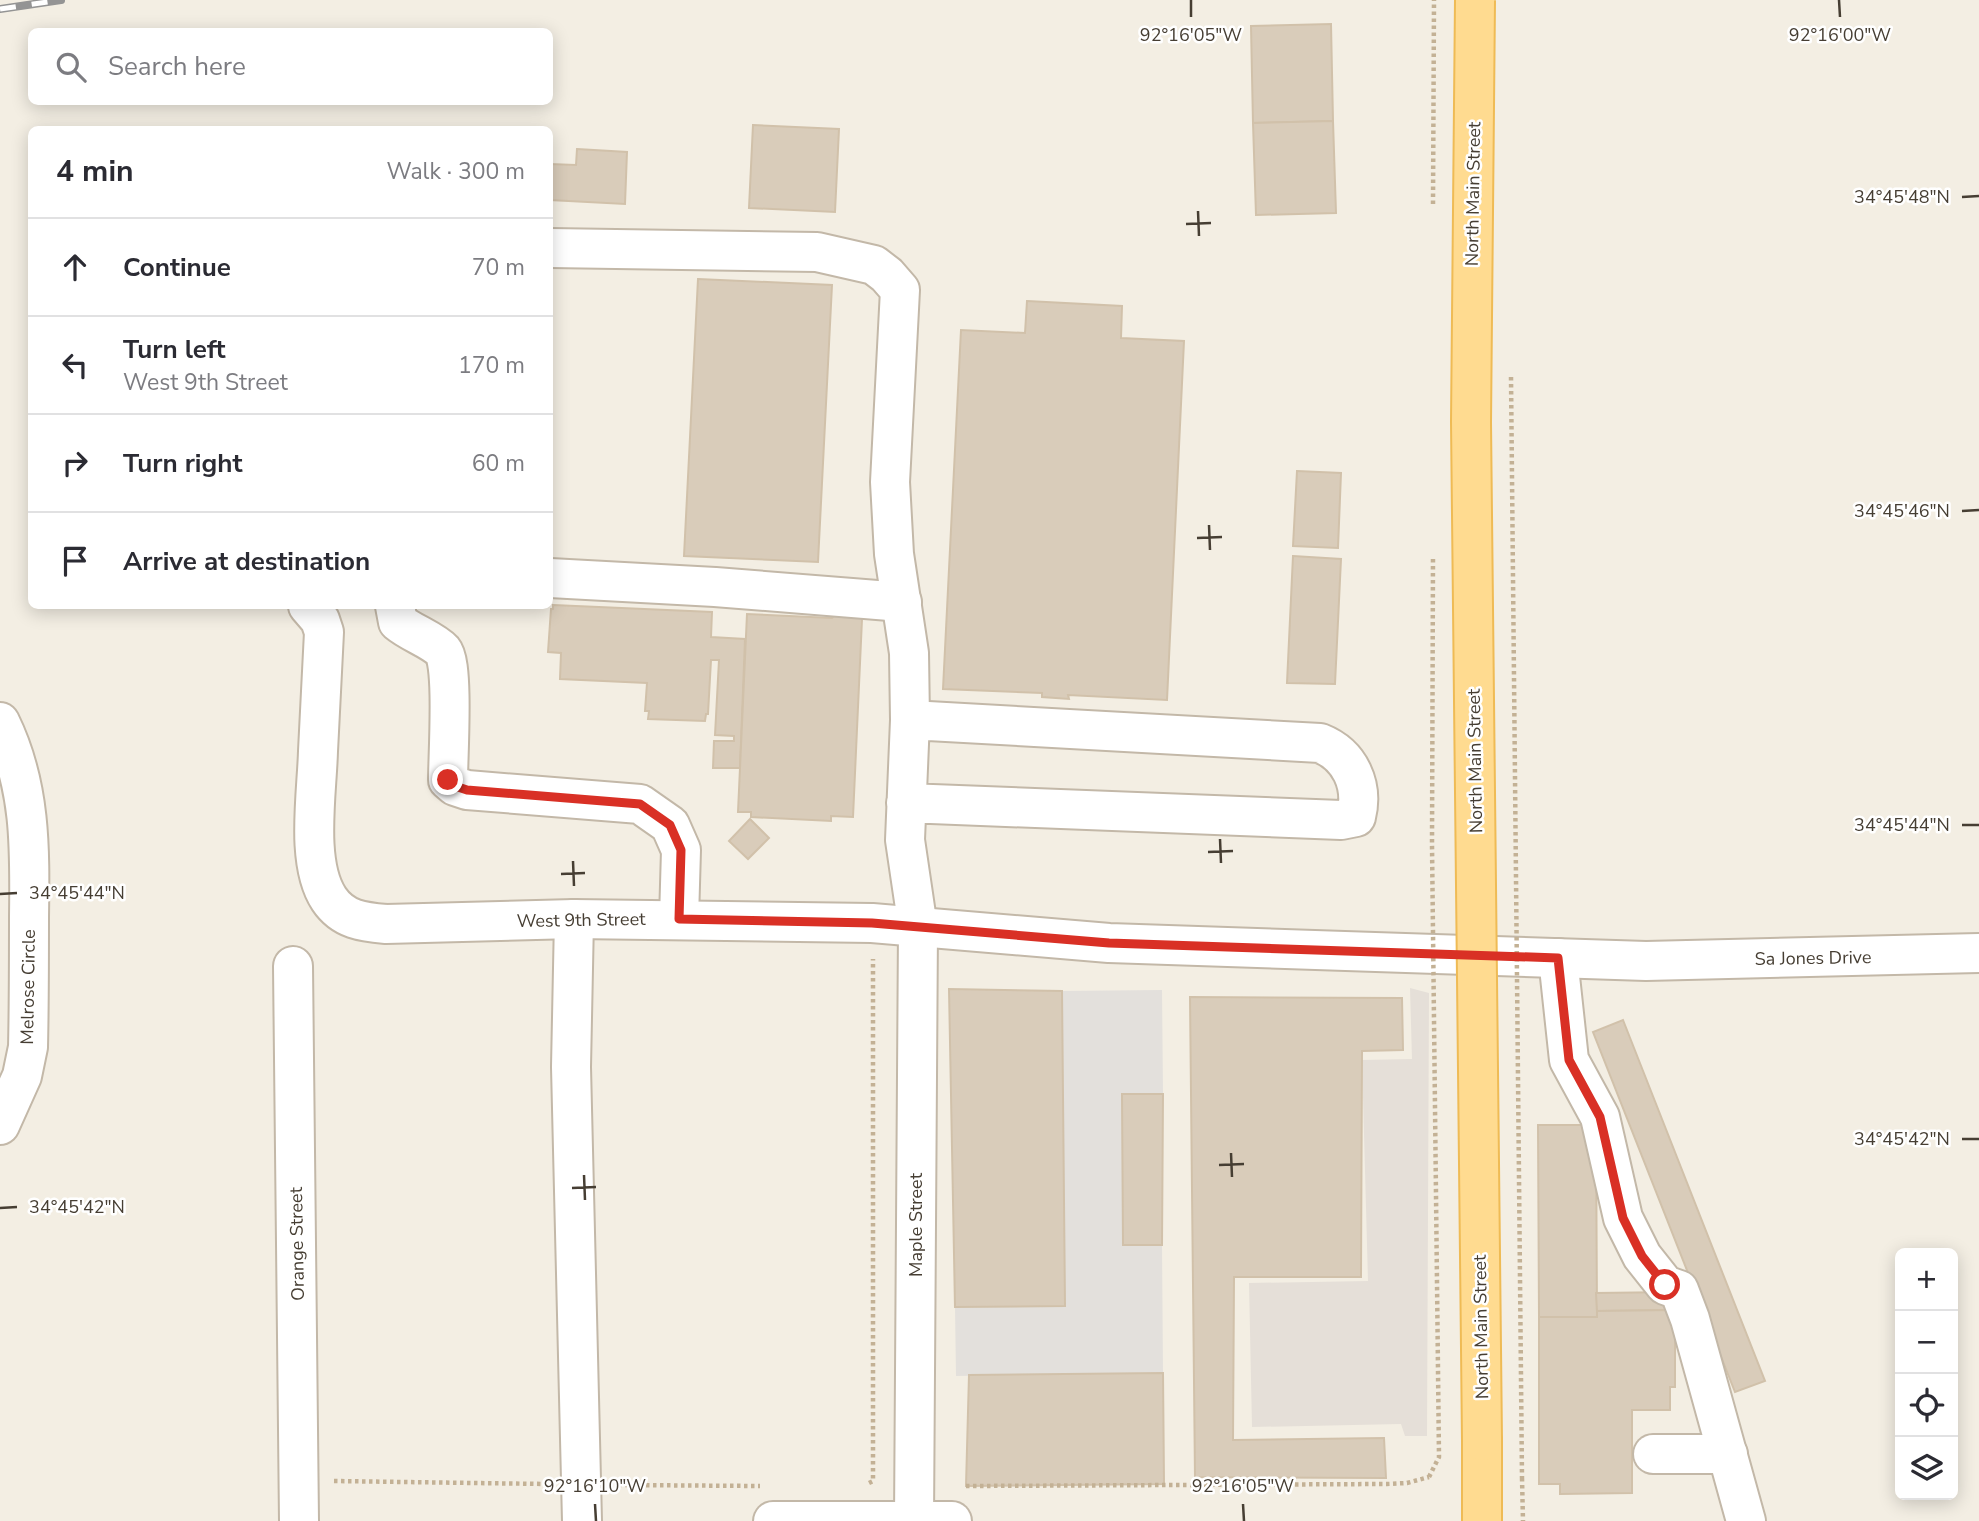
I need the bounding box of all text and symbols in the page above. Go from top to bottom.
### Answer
text: 92°16'05"W [1140,23,1242,47]
text: 92°16'00"W [1789,23,1891,47]
search box [28,28,553,105]
icon: search [52,48,90,86]
text: Search here [108,49,246,84]
street label: North Main Street [1460,121,1486,266]
text: 4 min [56,151,134,192]
text: Walk · 300 m [386,156,525,187]
text: 34°45'48"N [1854,185,1950,209]
icon: ahead [56,248,94,286]
text: Continue [123,250,231,285]
text: 70 m [472,252,525,283]
text: Turn left [123,332,226,367]
icon: left [56,346,94,384]
text: 170 m [458,350,525,381]
text: West 9th Street [123,367,288,398]
icon: right [56,444,94,482]
text: Turn right [123,446,242,481]
text: 60 m [472,448,525,479]
text: 34°45'46"N [1854,499,1950,523]
icon: arrive [56,542,94,580]
text: Arrive at destination [123,544,370,579]
street label: North Main Street [1462,688,1488,833]
route end [432,764,463,795]
text: 34°45'44"N [1854,813,1950,837]
text: 34°45'44"N [29,881,125,905]
street label: West 9th Street [516,907,646,933]
street label: Melrose Circle [15,929,41,1045]
street label: Sa Jones Drive [1754,945,1872,971]
text: 34°45'42"N [1854,1127,1950,1151]
street label: Maple Street [904,1172,928,1277]
street label: Orange Street [284,1186,310,1301]
text: 34°45'42"N [29,1195,125,1219]
map controls [1895,1248,1958,1500]
button: + [1895,1248,1958,1311]
street label: North Main Street [1468,1254,1494,1399]
route start [1649,1269,1680,1300]
button: − [1895,1311,1958,1374]
button: locate [1895,1374,1958,1437]
button: layers [1895,1437,1958,1500]
text: 92°16'10"W [544,1474,646,1498]
text: 92°16'05"W [1192,1474,1294,1498]

